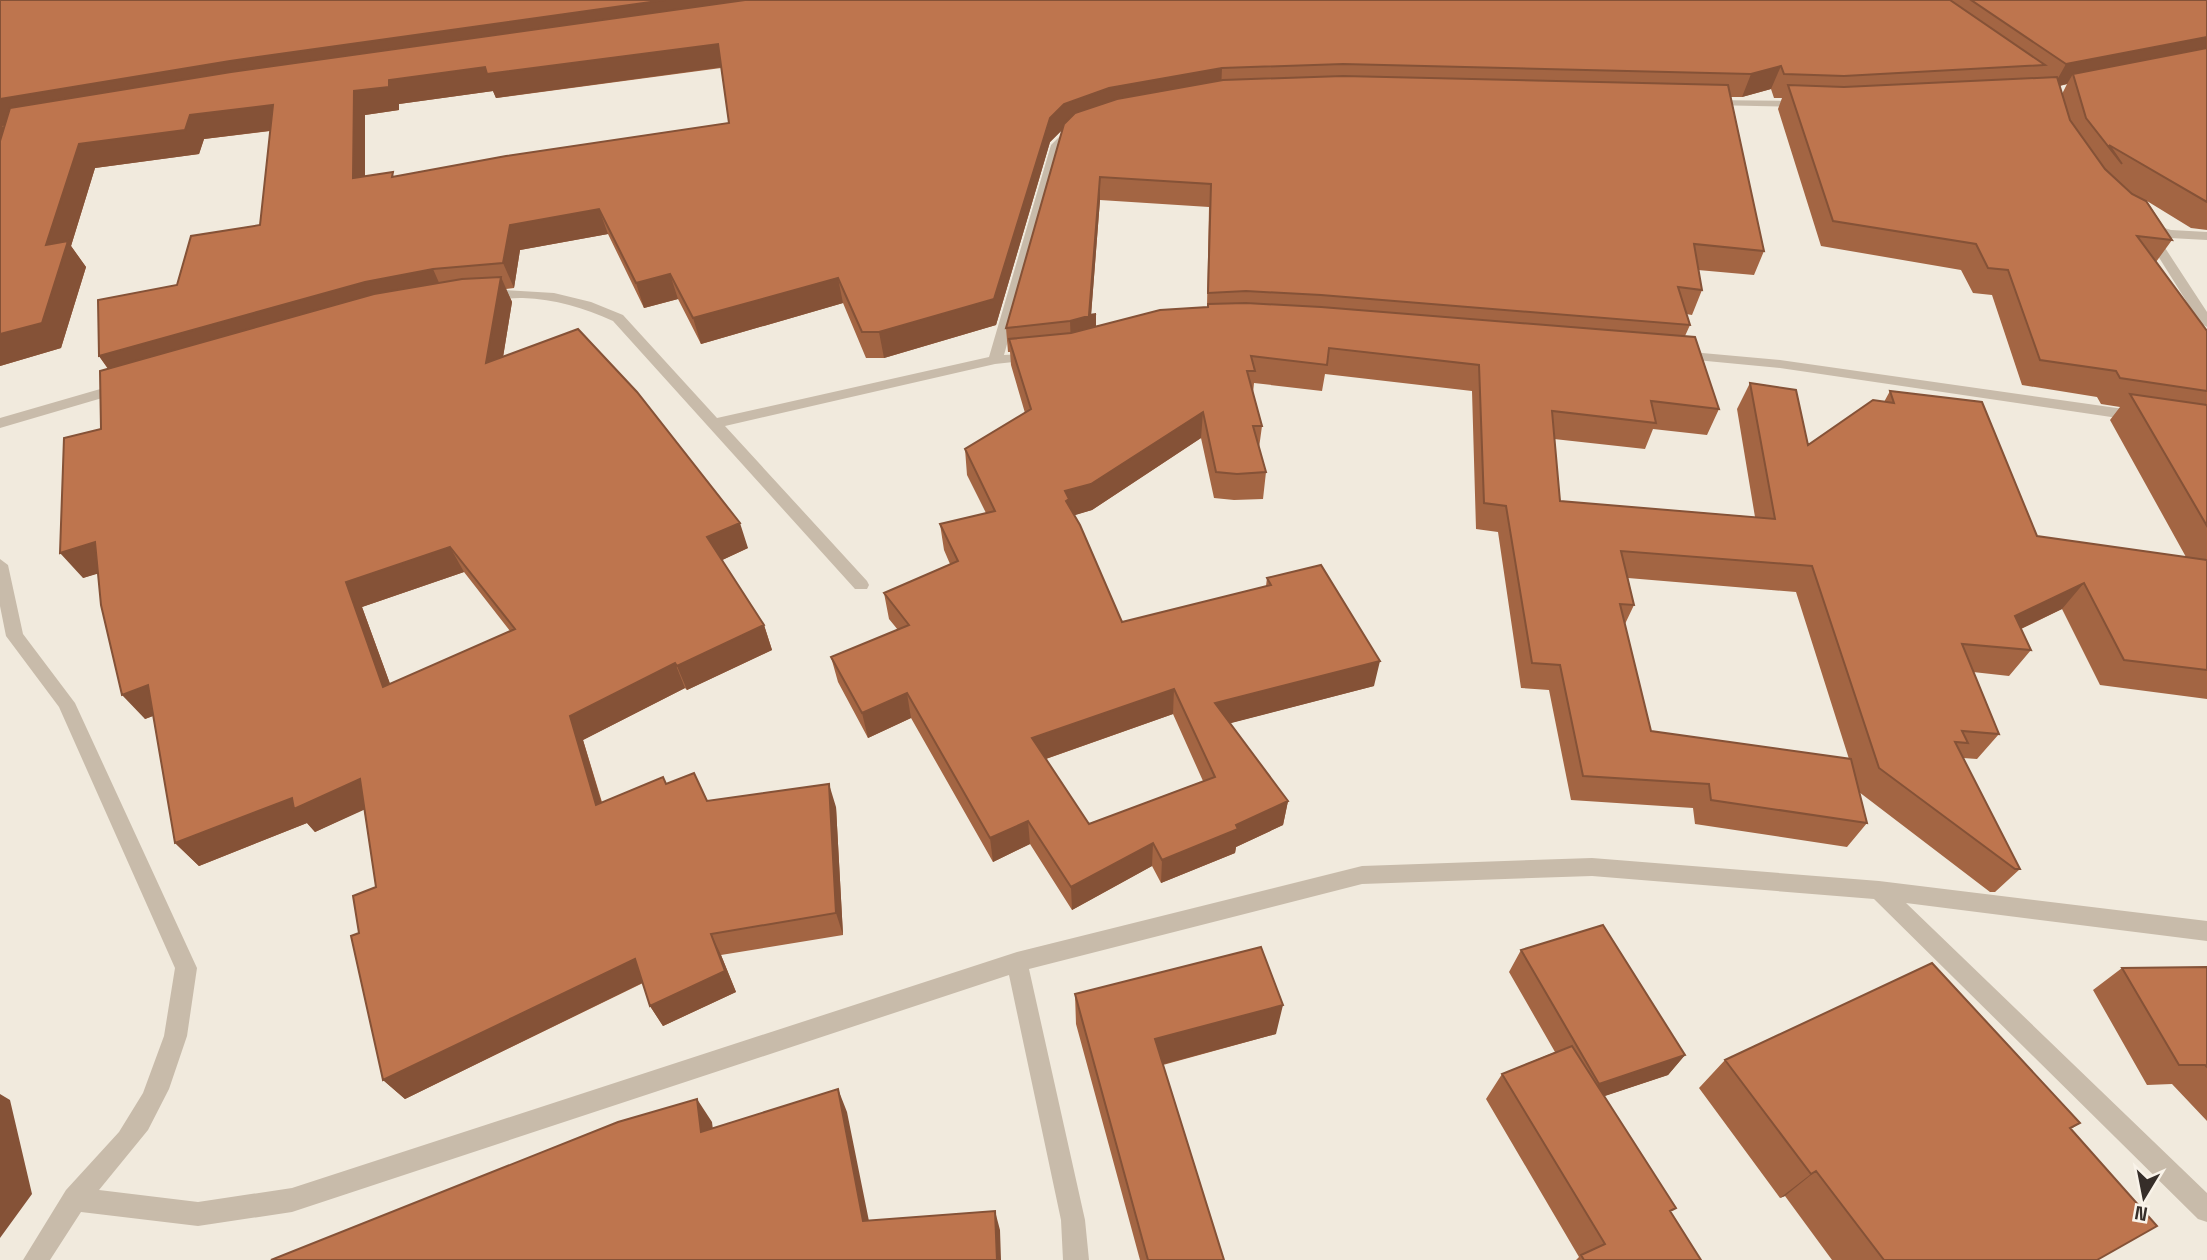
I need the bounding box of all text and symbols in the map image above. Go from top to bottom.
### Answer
north arrow [2109,1162,2179,1232]
text: N [2133,1200,2150,1227]

